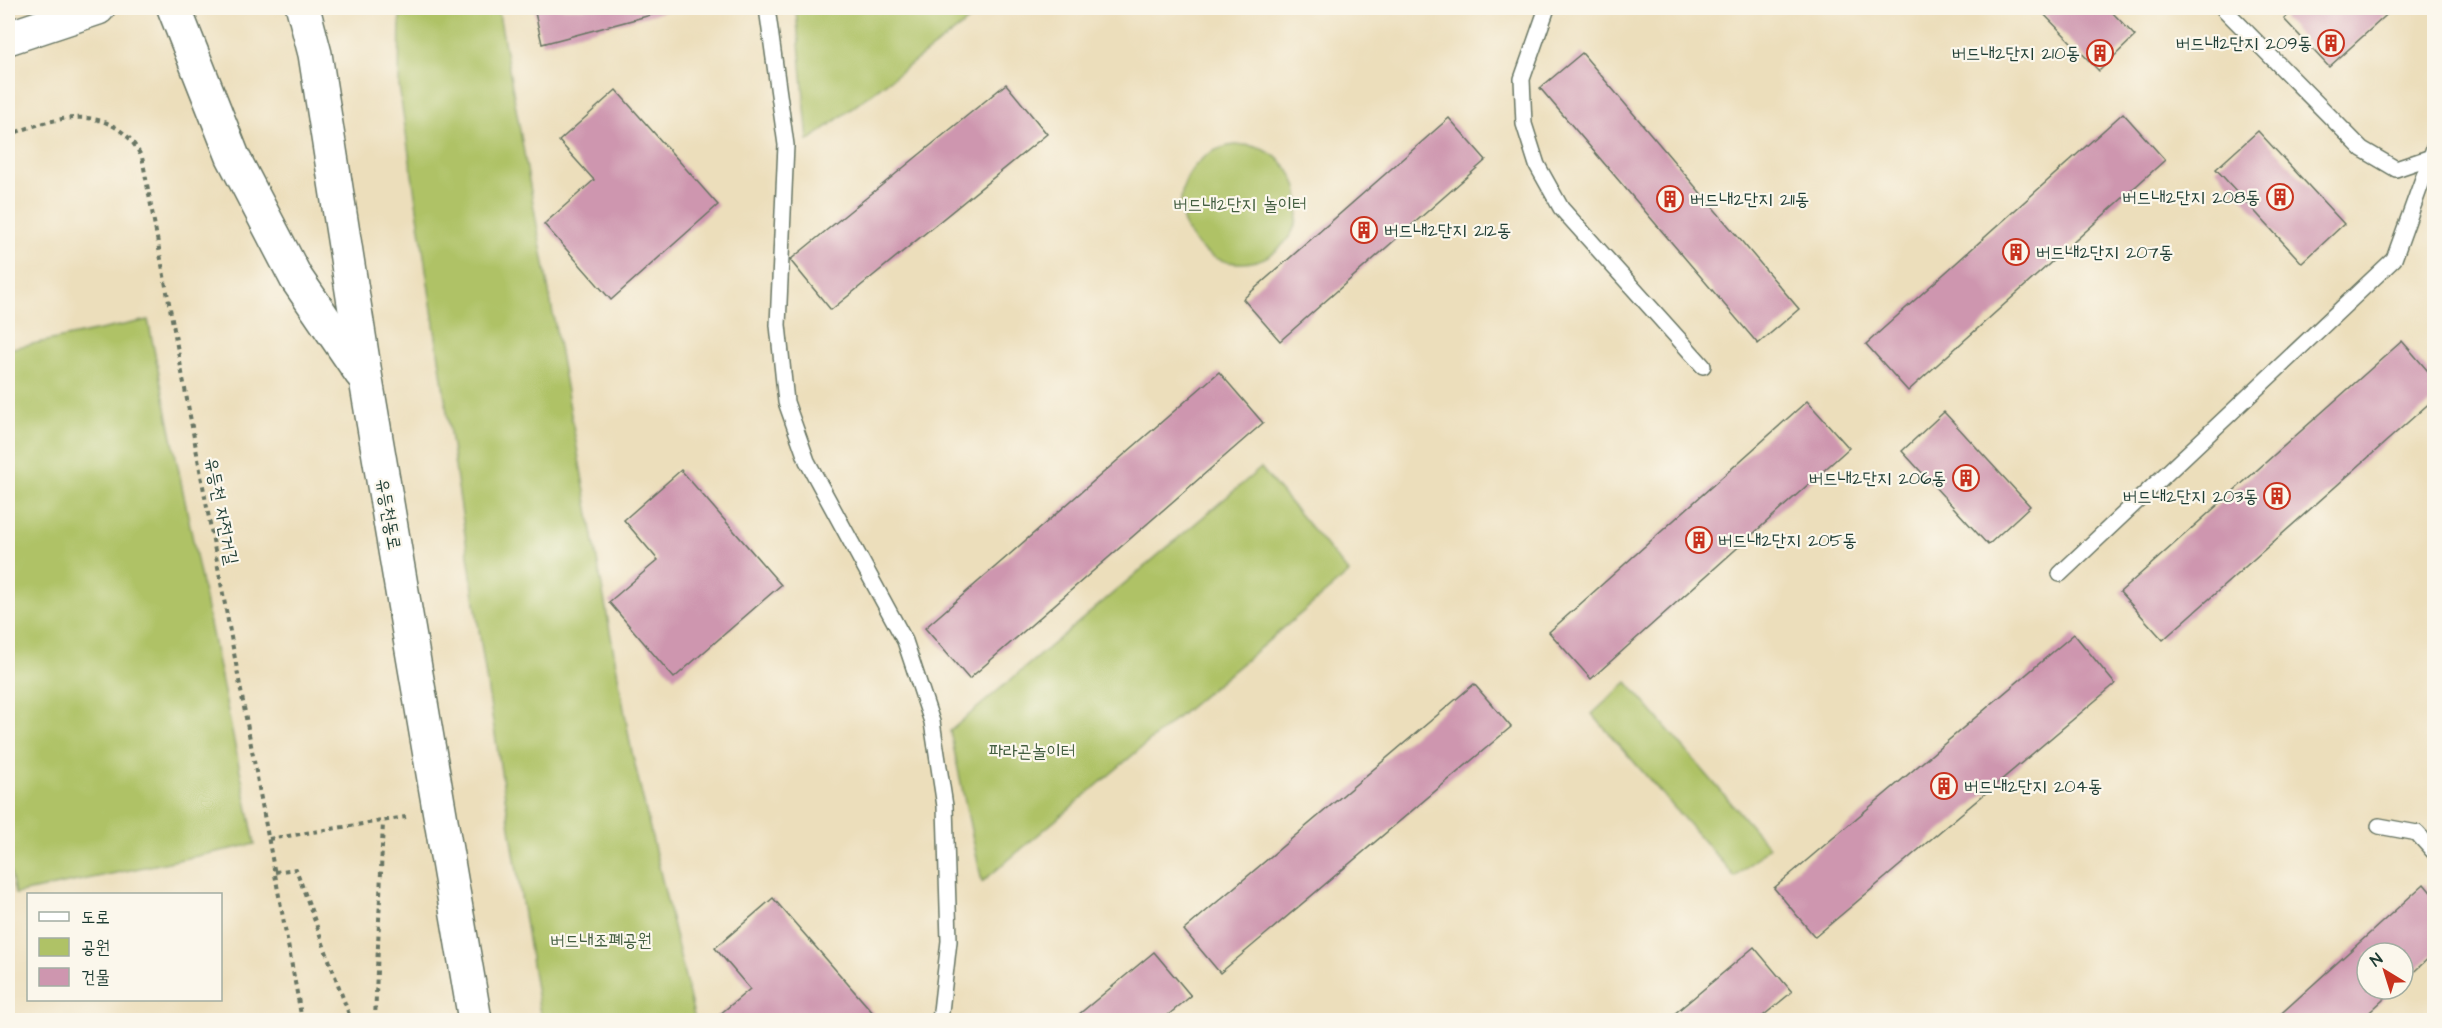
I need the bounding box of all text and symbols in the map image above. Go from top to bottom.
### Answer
building icon: 버드내2단지 209동 [2316,28,2346,58]
place label: 버드내2단지 209동 [2176,31,2312,56]
building icon: 버드내2단지 210동 [2085,38,2115,68]
place label: 버드내2단지 210동 [1952,41,2080,66]
building icon: 버드내2단지 208동 [2265,182,2295,212]
building icon: 버드내2단지 211동 [1655,184,1685,214]
place label: 버드내2단지 208동 [2122,185,2260,210]
place label: 버드내2단지 211동 [1690,187,1809,212]
park label: 버드내2단지 놀이터 [1173,192,1307,217]
building icon: 버드내2단지 212동 [1349,215,1379,245]
place label: 버드내2단지 212동 [1384,218,1511,243]
building icon: 버드내2단지 207동 [2001,237,2031,267]
place label: 버드내2단지 207동 [2036,240,2173,265]
street label: 유등천 자전거길 [199,455,244,567]
building icon: 버드내2단지 206동 [1951,463,1981,493]
place label: 버드내2단지 206동 [1809,466,1946,491]
street label: 유등천동로 [370,476,407,552]
building icon: 버드내2단지 203동 [2262,481,2292,511]
place label: 버드내2단지 203동 [2123,484,2258,509]
building icon: 버드내2단지 205동 [1684,525,1714,555]
place label: 버드내2단지 205동 [1718,528,1857,553]
park label: 파라곤놀이터 [989,739,1075,764]
building icon: 버드내2단지 204동 [1929,771,1959,801]
place label: 버드내2단지 204동 [1964,774,2102,799]
legend [27,893,222,1001]
text: 도로 [81,905,110,930]
park label: 버드내조폐공원 [550,928,652,953]
text: 공원 [81,935,110,960]
north arrow [2355,941,2415,1001]
text: N [2366,948,2387,972]
text: 건물 [81,965,110,990]

